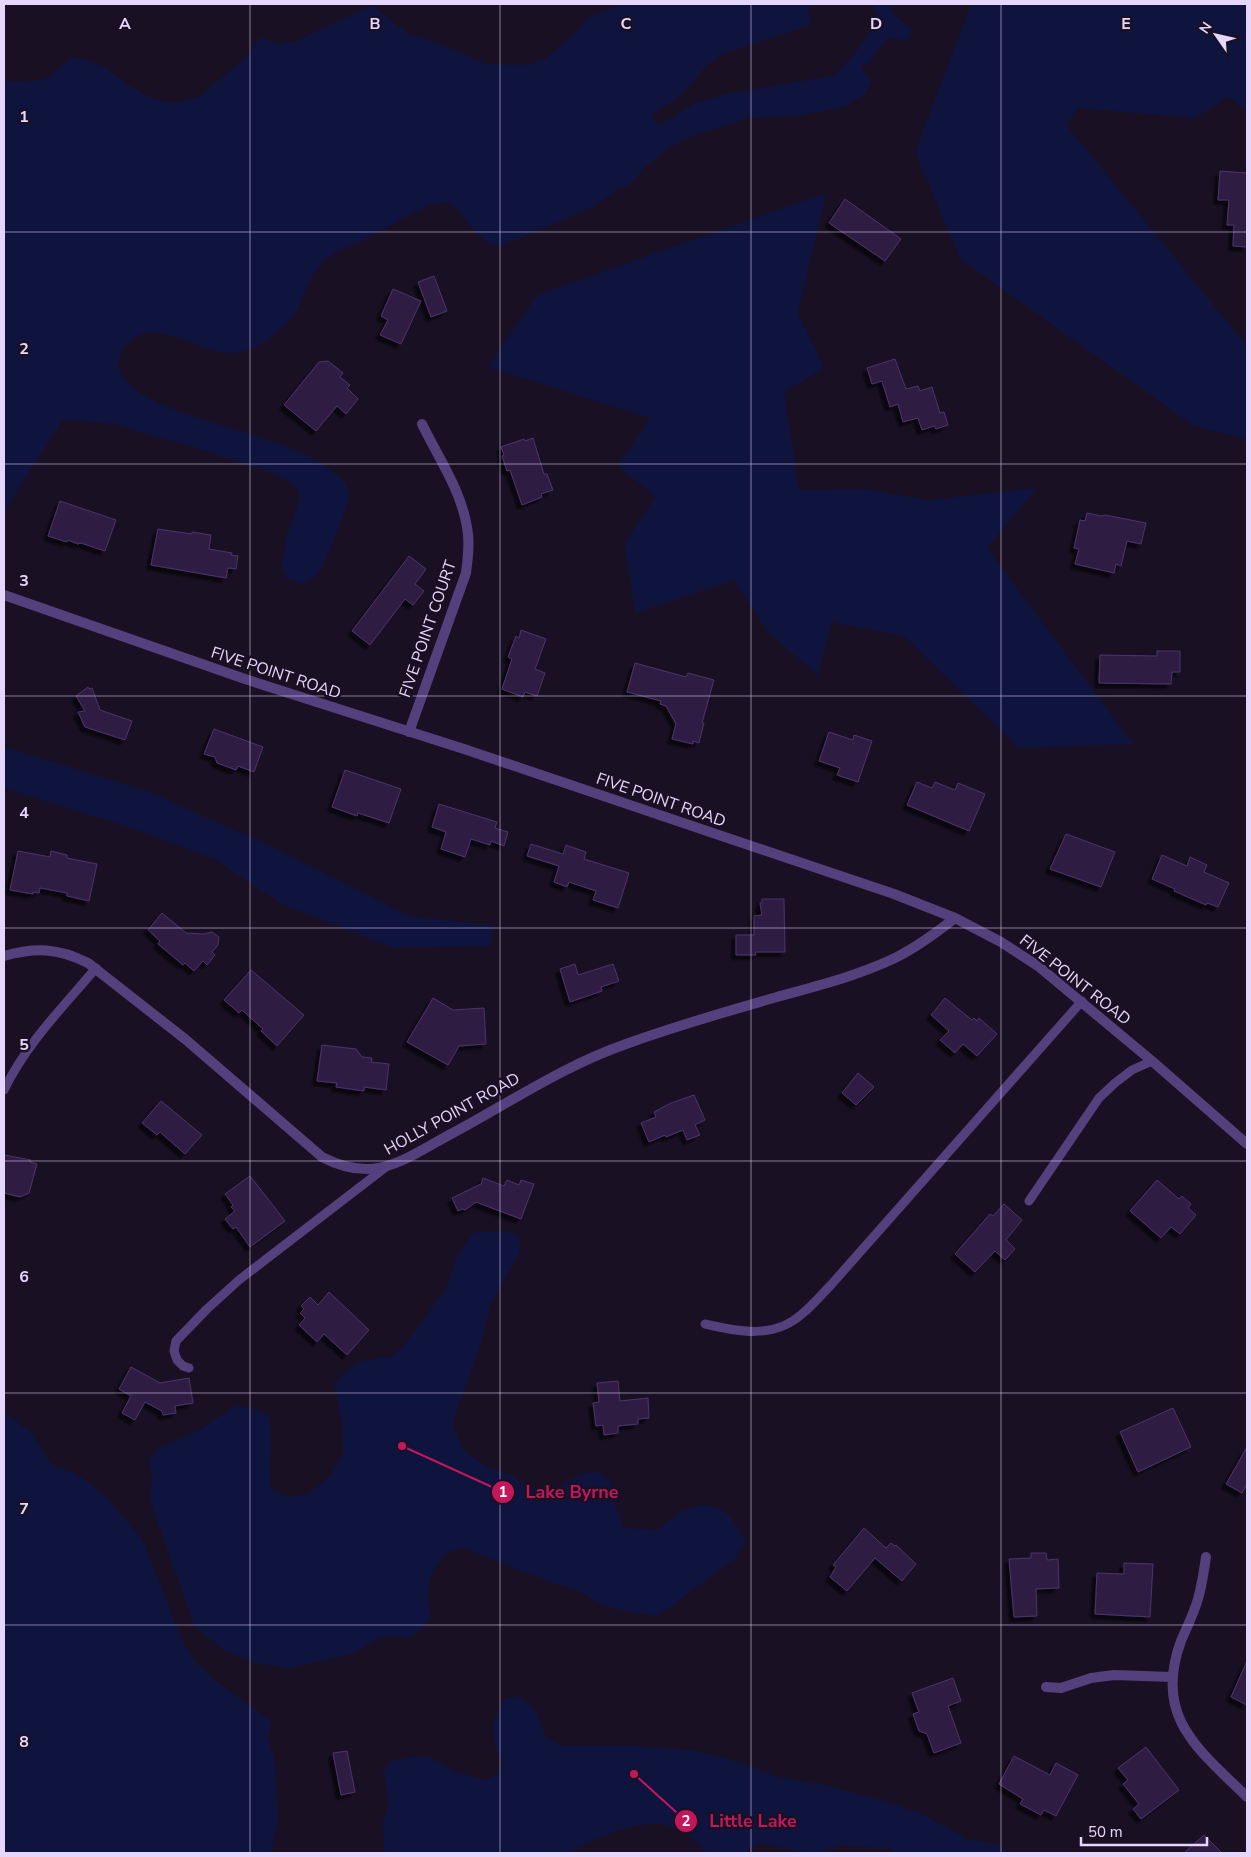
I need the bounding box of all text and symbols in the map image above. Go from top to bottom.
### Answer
north arrow [1191,10,1241,60]
text: A [119,13,131,35]
text: B [369,13,381,35]
text: C [621,13,632,35]
text: D [870,13,882,35]
text: E [1121,13,1131,35]
text: N [1195,18,1216,38]
text: 1 [19,106,29,128]
text: 2 [19,338,29,360]
street label: FIVE POINT COURT [394,557,462,700]
text: 3 [19,570,29,592]
street label: FIVE POINT ROAD [208,642,344,704]
street label: FIVE POINT ROAD [593,768,729,832]
text: 4 [19,802,29,824]
street label: FIVE POINT ROAD [1015,930,1135,1030]
text: 5 [19,1034,29,1056]
street label: HOLLY POINT ROAD [380,1068,524,1160]
text: 6 [19,1266,29,1288]
callout: Lake Byrne [490,1475,629,1508]
text: Lake Byrne [525,1480,619,1504]
text: 1 [498,1482,508,1502]
text: 7 [19,1498,29,1520]
text: 8 [19,1731,29,1753]
callout: Little Lake [674,1804,806,1837]
text: Little Lake [709,1809,797,1833]
text: 2 [681,1811,691,1831]
scale bar [1081,1814,1207,1846]
text: 50 m [1088,1822,1123,1842]

